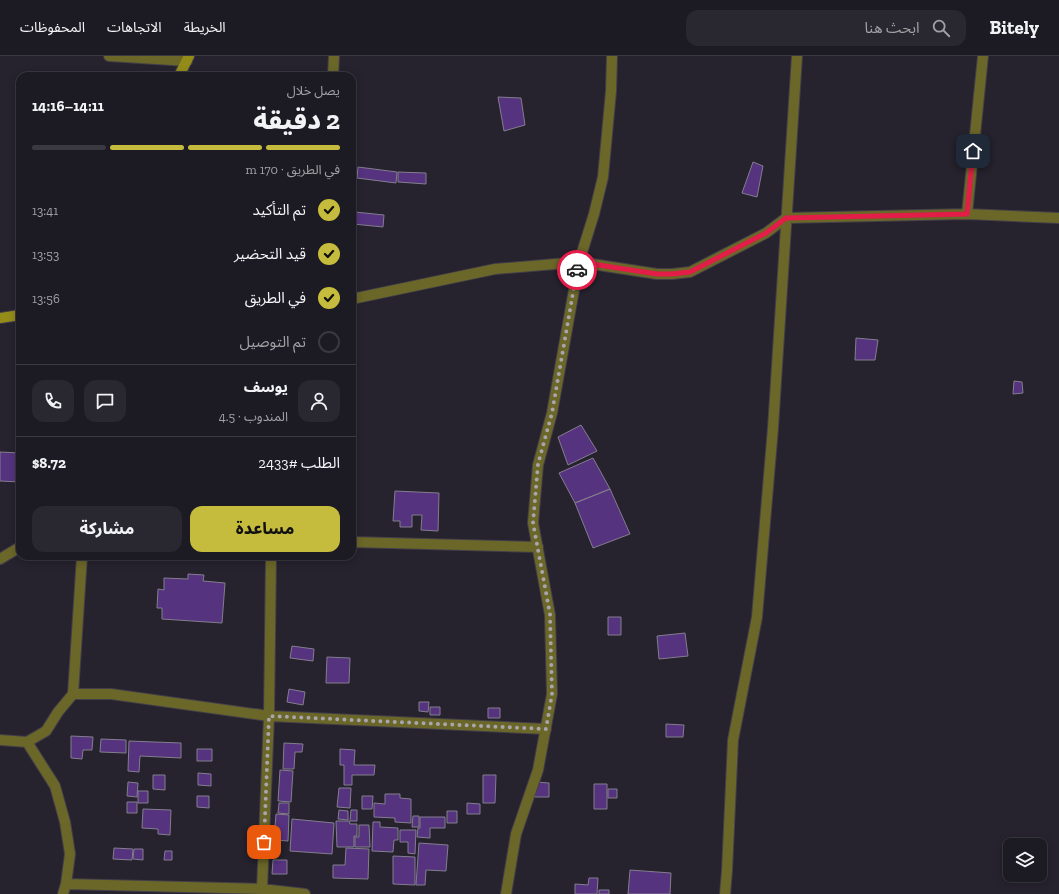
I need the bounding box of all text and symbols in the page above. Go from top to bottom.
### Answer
search box [686,10,966,46]
text: Bitely [990,16,1039,39]
icon: search [930,17,952,39]
text: المحفوظات [20,19,85,36]
text: الاتجاهات [107,19,162,36]
text: الخريطة [184,19,226,36]
text: ابحث هنا [864,19,920,37]
text: يصل خلال [287,83,340,98]
text: 14:11–14:16 [32,97,104,115]
text: 2 دقيقة [253,104,340,136]
pin [956,134,990,168]
icon: home [962,140,984,162]
text: في الطريق · 170 m [245,162,340,177]
icon: check [318,199,340,221]
text: تم التأكيد [253,201,306,219]
text: 13:41 [32,203,58,218]
icon: check [318,243,340,265]
text: قيد التحضير [234,245,306,263]
text: 13:53 [32,247,59,262]
courier [557,250,597,290]
icon: car [566,259,588,281]
icon: check [318,287,340,309]
text: في الطريق [245,289,306,307]
text: 13:56 [32,291,60,306]
text: تم التوصيل [239,333,306,351]
text: يوسف [244,378,288,396]
button: phone [32,380,74,422]
button: chat [84,380,126,422]
button: person [298,380,340,422]
text: المندوب · 4.5 [219,409,288,424]
text: $8.72 [32,454,66,472]
text: الطلب #2433 [258,454,340,472]
button: مشاركة [32,506,182,552]
button: مساعدة [190,506,340,552]
pin [247,825,281,859]
icon: bag [253,831,275,853]
map controls [1003,838,1047,882]
button: layers [1003,838,1047,882]

